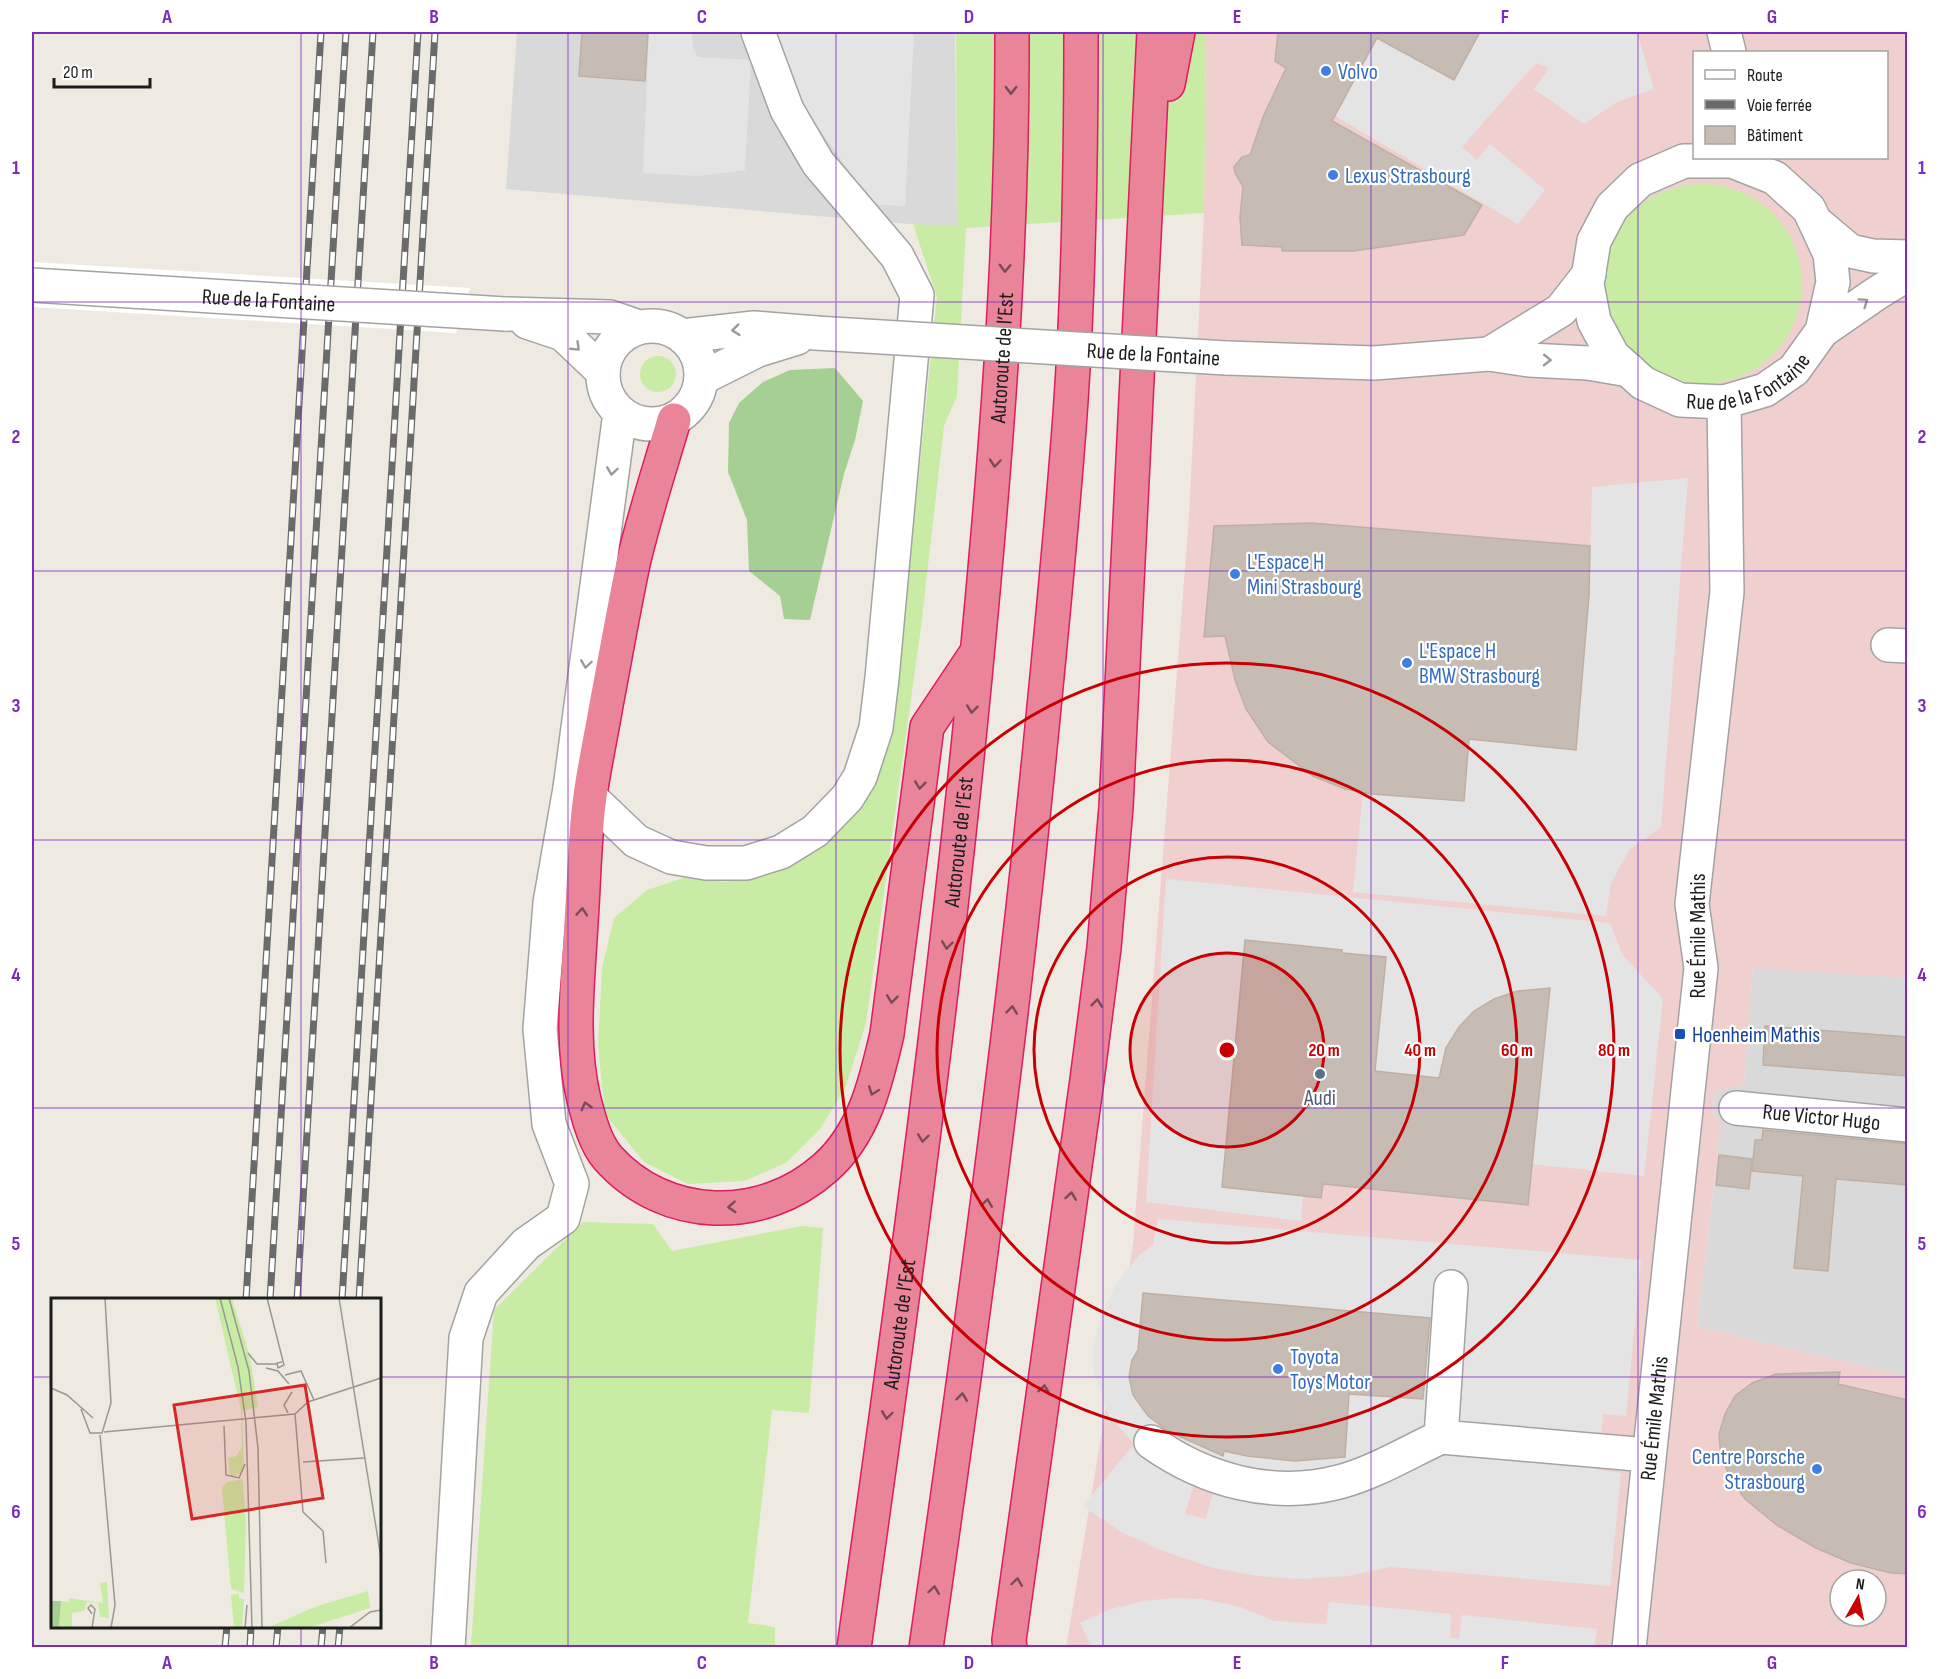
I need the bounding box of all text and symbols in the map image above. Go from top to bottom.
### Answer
text: A [161,5,172,29]
text: B [429,5,439,29]
text: C [697,5,707,29]
text: D [964,5,974,29]
text: E [1233,5,1241,29]
text: F [1501,5,1509,29]
text: G [1767,5,1777,29]
scale bar [54,51,150,89]
legend [1693,51,1888,159]
place label: Volvo [1338,59,1378,86]
text: 20 m [63,62,93,83]
marker: Volvo [1319,64,1333,78]
text: Route [1747,65,1783,86]
one-way arrow [1005,85,1017,94]
text: Voie ferrée [1747,95,1812,116]
text: Bâtiment [1747,125,1803,146]
text: 1 [12,156,20,180]
text: 1 [1918,156,1926,180]
place label: Lexus Strasbourg [1345,163,1471,190]
marker: Lexus Strasbourg [1326,168,1340,182]
one-way arrow [999,264,1012,273]
street label: Rue de la Fontaine [201,283,336,319]
street label: Autoroute de l’Est [985,291,1020,425]
one-way arrow [1857,298,1868,309]
one-way arrow [732,323,741,336]
street label: Rue de la Fontaine [1086,338,1221,373]
one-way arrow [568,339,579,350]
street label: Rue de la Fontaine [1686,348,1817,417]
one-way arrow [1543,354,1552,367]
text: 2 [12,425,20,449]
text: 2 [1918,425,1926,449]
one-way arrow [989,459,1002,468]
one-way arrow [606,466,619,476]
place label: L'Espace H Mini Strasbourg [1247,549,1362,601]
marker: L'Espace H Mini Strasbourg [1228,567,1242,581]
place label: L'Espace H BMW Strasbourg [1419,638,1540,690]
marker: L'Espace H BMW Strasbourg [1400,656,1414,670]
one-way arrow [581,660,593,669]
text: 3 [12,694,21,718]
text: 3 [1918,694,1927,718]
one-way arrow [966,705,979,714]
street label: Autoroute de l’Est [939,775,980,909]
one-way arrow [914,780,926,789]
street label: Rue Émile Mathis [1685,873,1712,999]
one-way arrow [575,908,588,917]
one-way arrow [942,940,954,949]
text: 4 [11,963,21,987]
text: 4 [1917,963,1927,987]
one-way arrow [886,994,899,1003]
one-way arrow [1090,998,1102,1007]
one-way arrow [1005,1005,1017,1014]
place label: Hoenheim Mathis [1692,1022,1820,1049]
marker: Hoenheim Mathis [1673,1027,1687,1041]
centre of rings [1217,1040,1237,1060]
text: 20 m [1308,1040,1340,1061]
text: 40 m [1404,1040,1436,1061]
text: 60 m [1501,1040,1533,1061]
text: 80 m [1598,1040,1630,1061]
marker: Audi [1313,1067,1327,1081]
one-way arrow [867,1085,880,1096]
place label: Audi [1303,1085,1336,1112]
street label: Rue Victor Hugo [1761,1099,1882,1137]
one-way arrow [581,1101,593,1112]
one-way arrow [917,1134,930,1143]
one-way arrow [1065,1191,1077,1201]
one-way arrow [981,1199,993,1208]
one-way arrow [727,1201,736,1214]
text: 5 [12,1232,21,1256]
text: 5 [1918,1232,1927,1256]
street label: Autoroute de l’Est [878,1257,922,1392]
inset map [51,1298,381,1628]
place label: Toyota Toys Motor [1290,1344,1371,1396]
street label: Rue Émile Mathis [1635,1355,1675,1482]
marker: Toyota Toys Motor [1271,1362,1285,1376]
one-way arrow [1038,1385,1050,1394]
one-way arrow [955,1392,967,1401]
one-way arrow [881,1410,893,1419]
place label: Centre Porsche Strasbourg [1692,1444,1805,1496]
marker: Centre Porsche Strasbourg [1810,1462,1824,1476]
text: 6 [11,1500,21,1524]
text: 6 [1917,1500,1927,1524]
north arrow [1828,1568,1888,1628]
text: N [1854,1575,1866,1595]
one-way arrow [1011,1578,1023,1587]
one-way arrow [928,1585,940,1594]
text: A [161,1651,172,1675]
text: B [429,1651,439,1675]
text: C [697,1651,707,1675]
text: D [964,1651,974,1675]
text: E [1233,1651,1241,1675]
text: F [1501,1651,1509,1675]
text: G [1767,1651,1777,1675]

